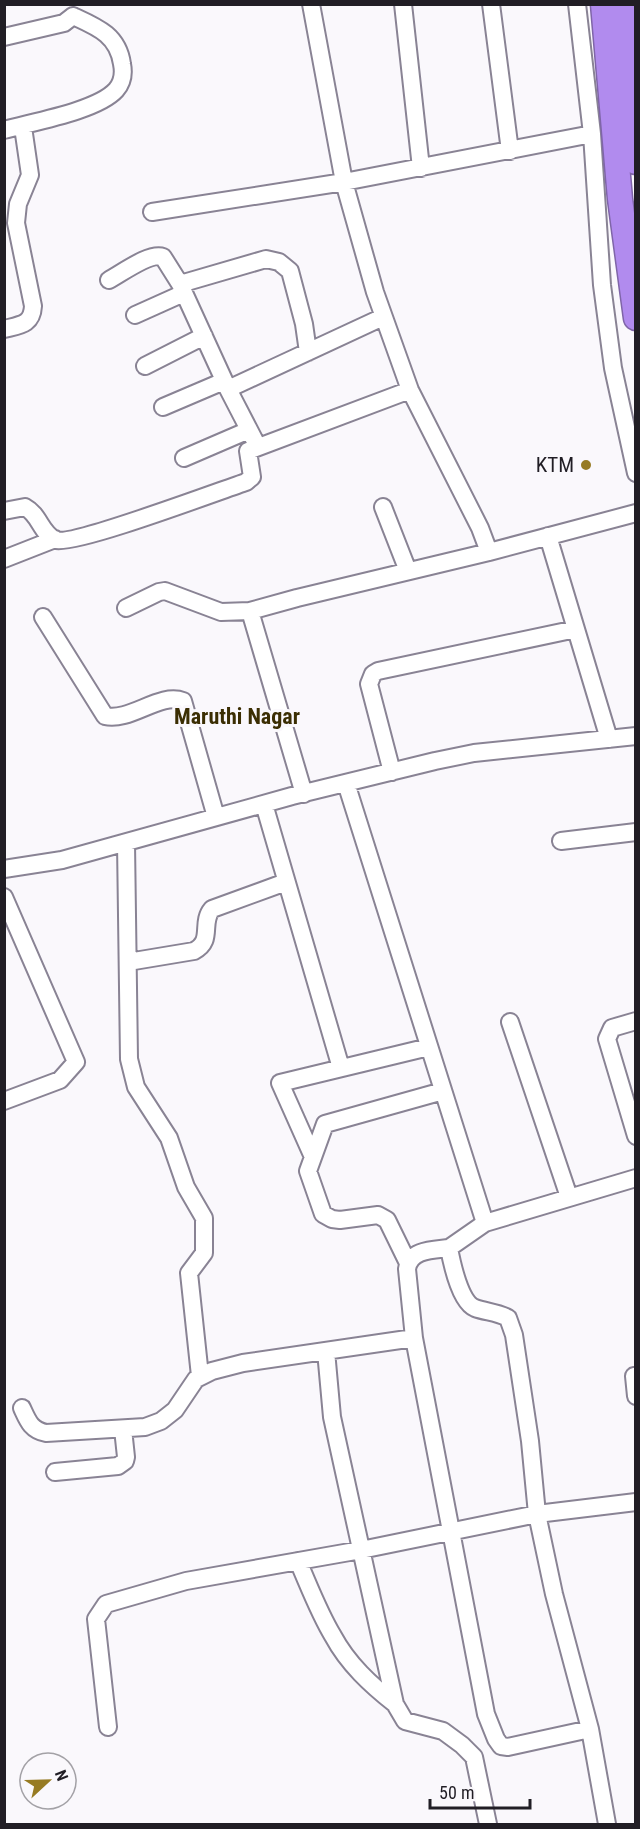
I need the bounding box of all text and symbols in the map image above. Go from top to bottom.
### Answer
place label: KTM [536,453,574,477]
marker: KTM [579,458,593,472]
district label: Maruthi Nagar [174,704,300,729]
north arrow [18,1751,78,1811]
text: N [51,1767,72,1784]
scale bar [430,1772,530,1810]
text: 50 m [439,1782,474,1803]

